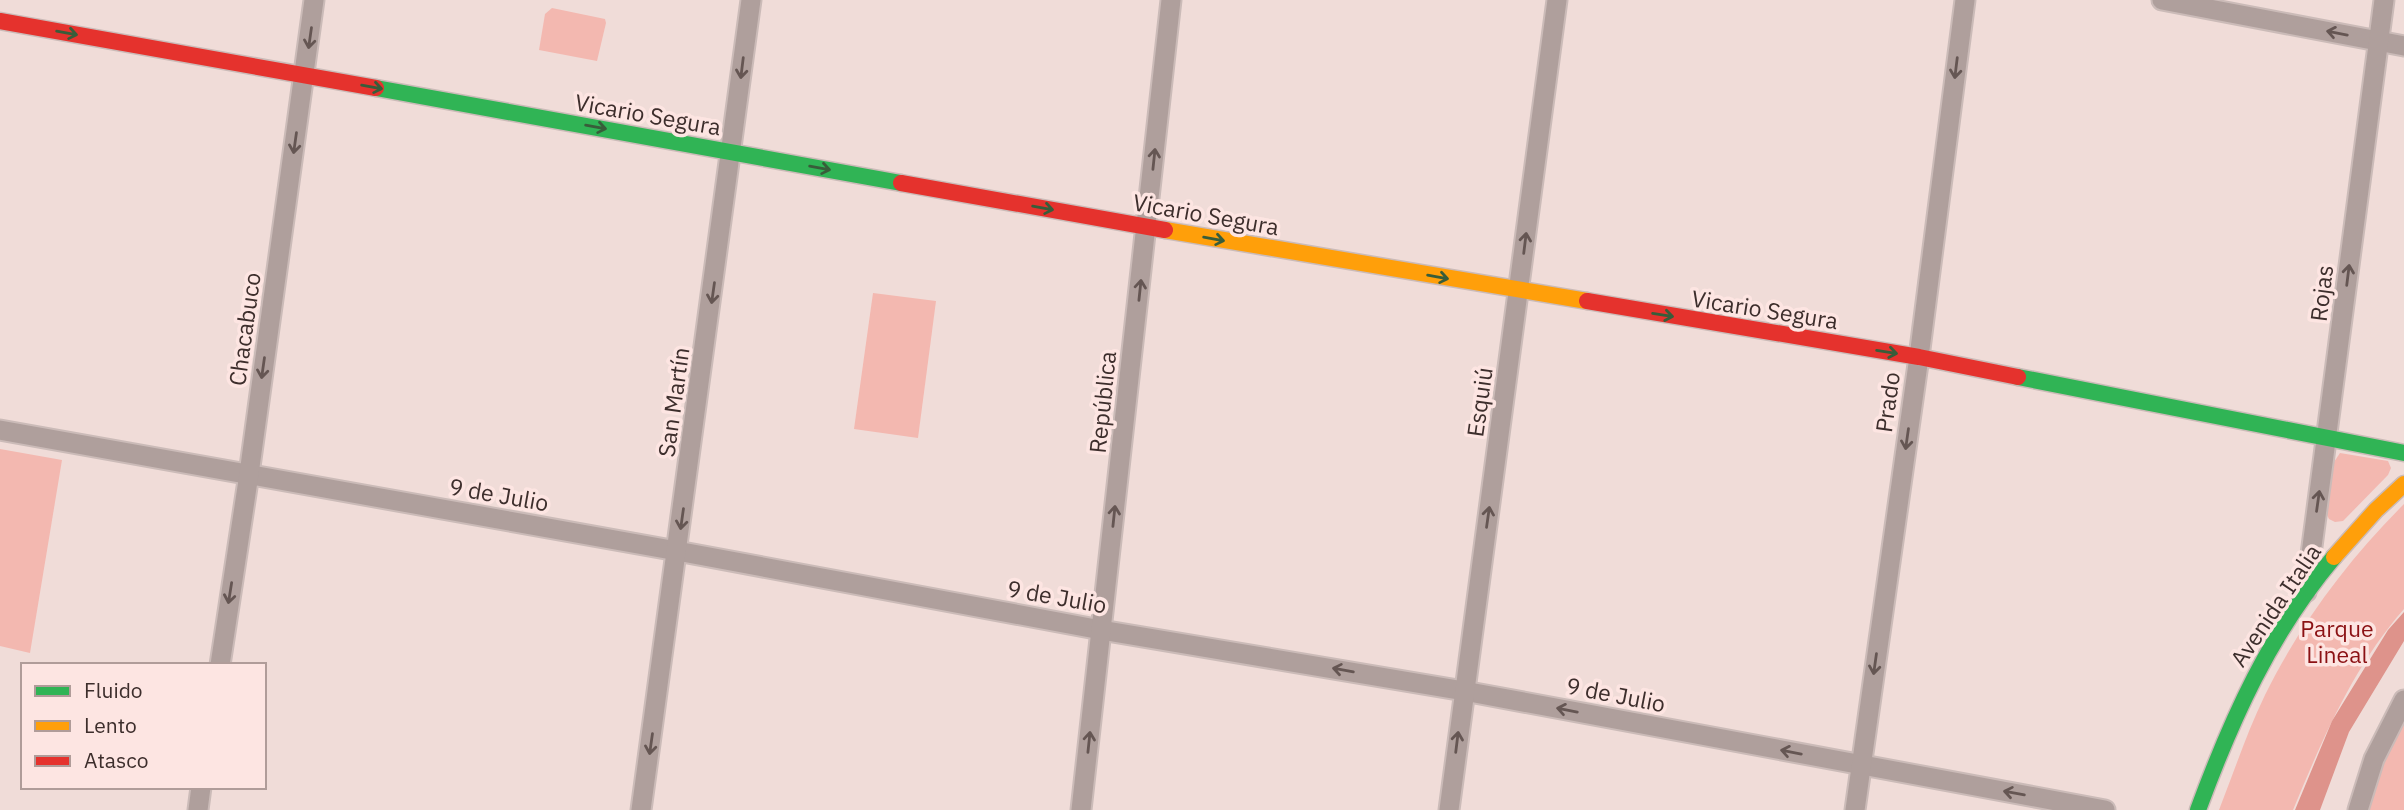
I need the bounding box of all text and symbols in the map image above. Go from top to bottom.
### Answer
one-way arrow [303,26,316,49]
one-way arrow [2326,26,2349,40]
one-way arrow [55,27,78,40]
one-way arrow [736,56,749,79]
one-way arrow [1950,56,1963,79]
one-way arrow [360,81,383,95]
street label: Vicario Segura [573,86,723,142]
one-way arrow [584,121,607,135]
one-way arrow [288,131,301,154]
one-way arrow [1148,148,1161,171]
one-way arrow [808,162,830,175]
street label: Vicario Segura [1131,186,1281,242]
one-way arrow [1031,202,1054,216]
one-way arrow [1519,232,1532,255]
one-way arrow [1202,233,1225,246]
street label: Rojas [2303,263,2339,323]
one-way arrow [2341,264,2354,287]
street label: Chacabuco [221,270,267,388]
one-way arrow [1426,271,1449,284]
one-way arrow [1133,279,1146,302]
one-way arrow [706,281,719,304]
street label: Vicario Segura [1690,283,1840,335]
one-way arrow [1651,309,1673,322]
street label: San Martín [650,345,696,459]
one-way arrow [1875,346,1898,359]
street label: República [1082,349,1122,455]
one-way arrow [257,356,270,379]
street label: Esquiú [1459,365,1499,439]
street label: Prado [1868,370,1906,434]
one-way arrow [1900,427,1913,450]
street label: 9 de Julio [447,471,551,517]
one-way arrow [2312,490,2325,513]
one-way arrow [1108,505,1121,528]
one-way arrow [1482,506,1495,529]
one-way arrow [675,507,688,529]
street label: Avenida Italia [2223,538,2327,672]
street label: 9 de Julio [1005,573,1109,619]
one-way arrow [224,581,237,604]
park label: Parque Lineal [2300,613,2374,669]
one-way arrow [1868,652,1881,675]
legend [21,663,266,789]
one-way arrow [1332,663,1355,676]
street label: 9 de Julio [1564,670,1668,718]
text: Fluido [84,676,143,704]
one-way arrow [1556,703,1579,716]
text: Lento [84,711,137,739]
one-way arrow [1082,731,1095,754]
one-way arrow [1451,731,1464,754]
one-way arrow [644,732,657,755]
one-way arrow [1780,745,1802,758]
text: Atasco [84,746,148,774]
one-way arrow [2003,786,2026,799]

